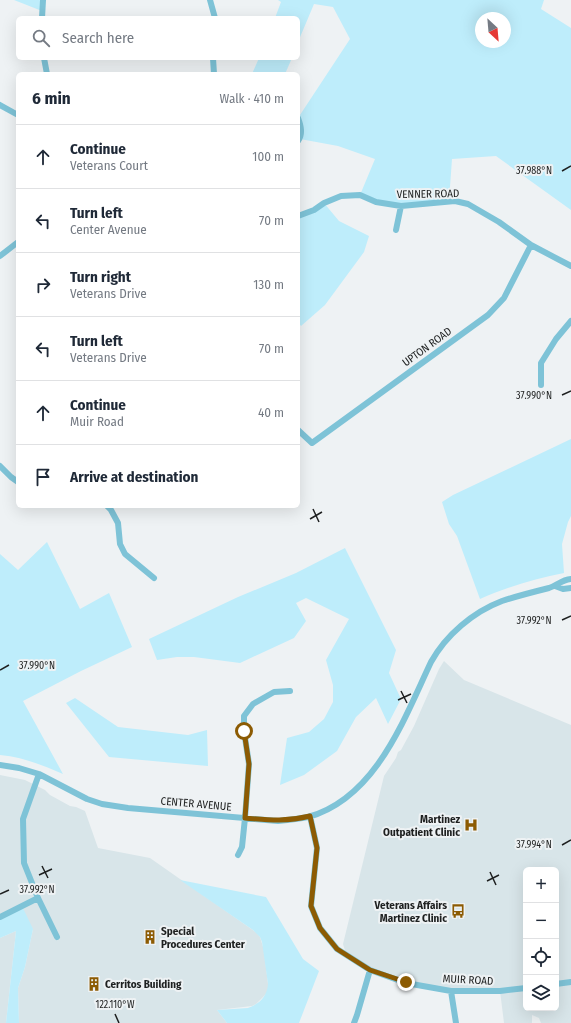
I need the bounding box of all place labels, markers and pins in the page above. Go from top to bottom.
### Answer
place label: Martinez Outpatient Clinic [383,813,460,839]
hospital icon: Martinez Outpatient Clinic [463,817,479,833]
place label: Veterans Affairs Martinez Clinic [374,899,447,925]
bus stop icon: Veterans Affairs Martinez Clinic [450,903,466,919]
place label: Special Procedures Center [161,925,246,951]
building icon: Special Procedures Center [142,929,158,945]
building icon: Cerritos Building [86,976,102,992]
place label: Cerritos Building [105,978,182,991]

